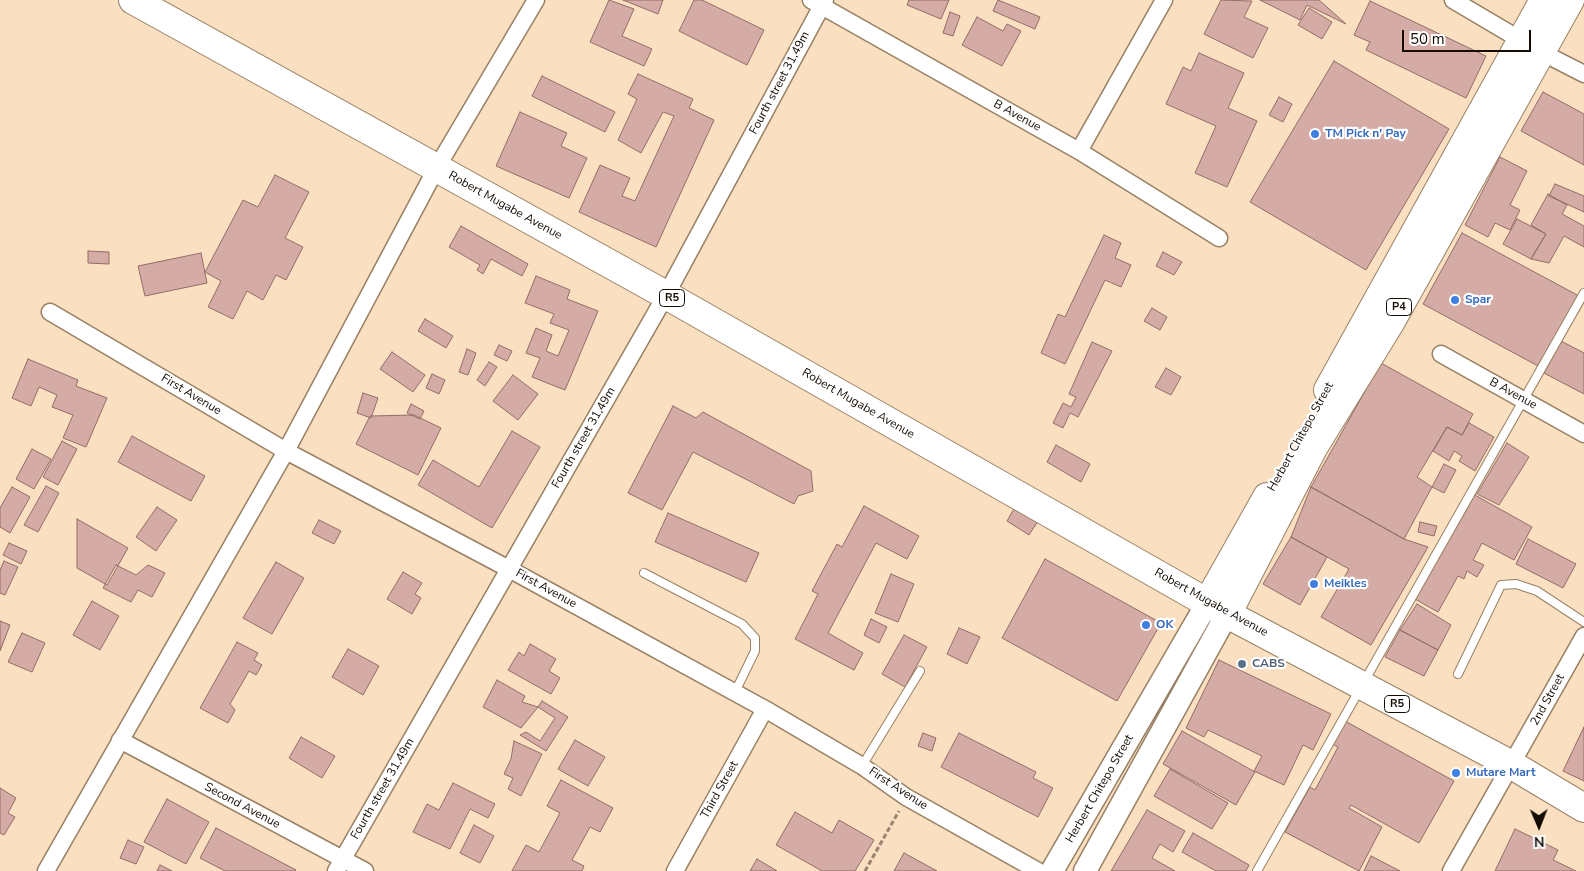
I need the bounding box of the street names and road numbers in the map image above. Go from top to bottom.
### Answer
street label: Fourth street 31,49m [747,29,813,137]
street label: B Avenue [991,97,1043,135]
street label: Robert Mugabe Avenue [446,169,564,243]
road number: R5 [660,290,684,306]
road number: P4 [1386,298,1412,316]
street label: Robert Mugabe Avenue [799,366,917,442]
street label: First Avenue [158,371,224,419]
street label: B Avenue [1487,375,1539,413]
street label: Herbert Chitepo Street [1265,380,1337,494]
street label: Fourth street 31,49m [549,385,619,491]
street label: First Avenue [513,566,579,612]
street label: Robert Mugabe Avenue [1152,566,1270,640]
street label: 2nd Street [1528,672,1568,728]
road number: R5 [1384,696,1410,712]
street label: Herbert Chitepo Street [1063,732,1137,846]
street label: Fourth street 31,49m [348,736,418,842]
street label: Third Street [698,759,742,821]
street label: First Avenue [866,765,930,813]
street label: Second Avenue [202,780,282,832]

